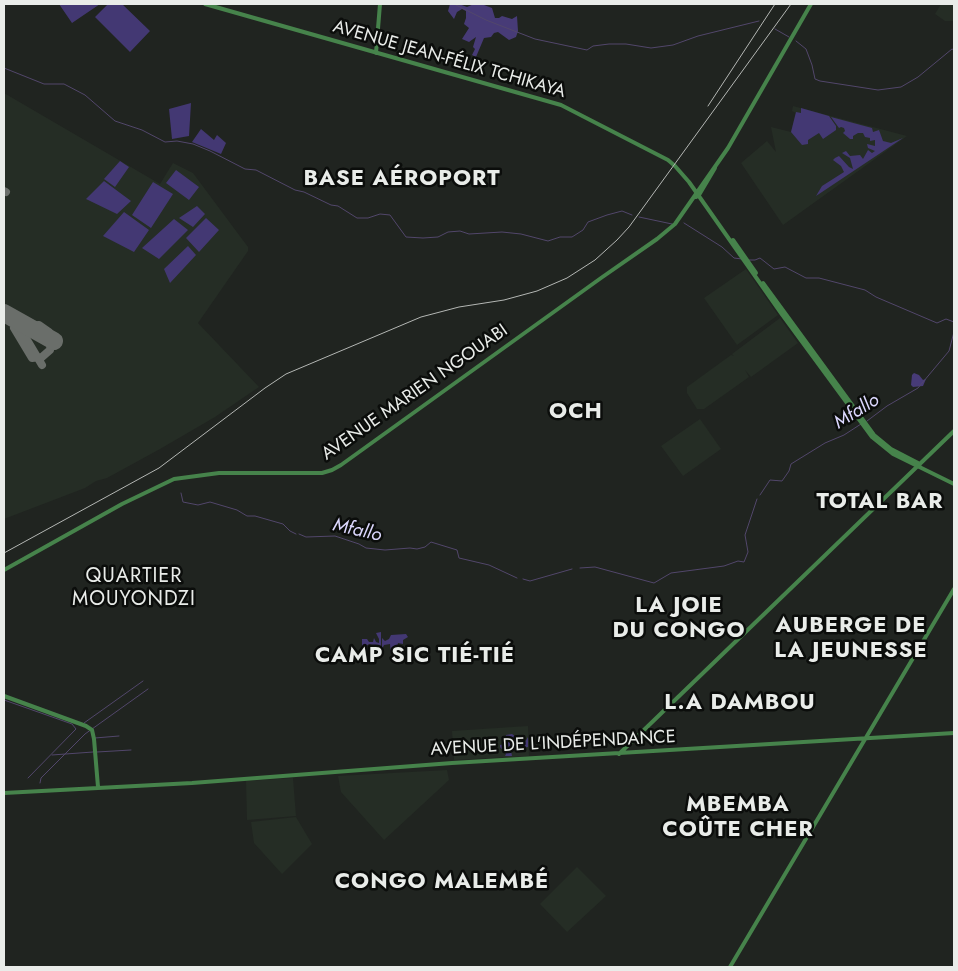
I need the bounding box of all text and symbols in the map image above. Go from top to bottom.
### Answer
street label: AVENUE JEAN-FÉLIX TCHIKAYA [330,16,568,104]
district label: BASE AÉROPORT [302,167,502,193]
street label: AVENUE MARIEN NGOUABI [318,320,512,466]
water label: Mfallo [830,389,884,435]
district label: OCH [549,400,603,426]
district label: TOTAL BAR [815,490,945,516]
water label: Mfallo [330,514,384,548]
district label: QUARTIER MOUYONDZI [71,565,197,612]
district label: LA JOIE DU CONGO [611,594,747,646]
district label: AUBERGE DE LA JEUNESSE [773,614,929,666]
district label: CAMP SIC TIÉ-TIÉ [313,644,517,670]
district label: L.A DAMBOU [663,691,817,717]
street label: AVENUE DE L'INDÉPENDANCE [430,727,676,761]
district label: MBEMBA COÛTE CHER [661,793,815,844]
district label: CONGO MALEMBÉ [333,870,551,896]

